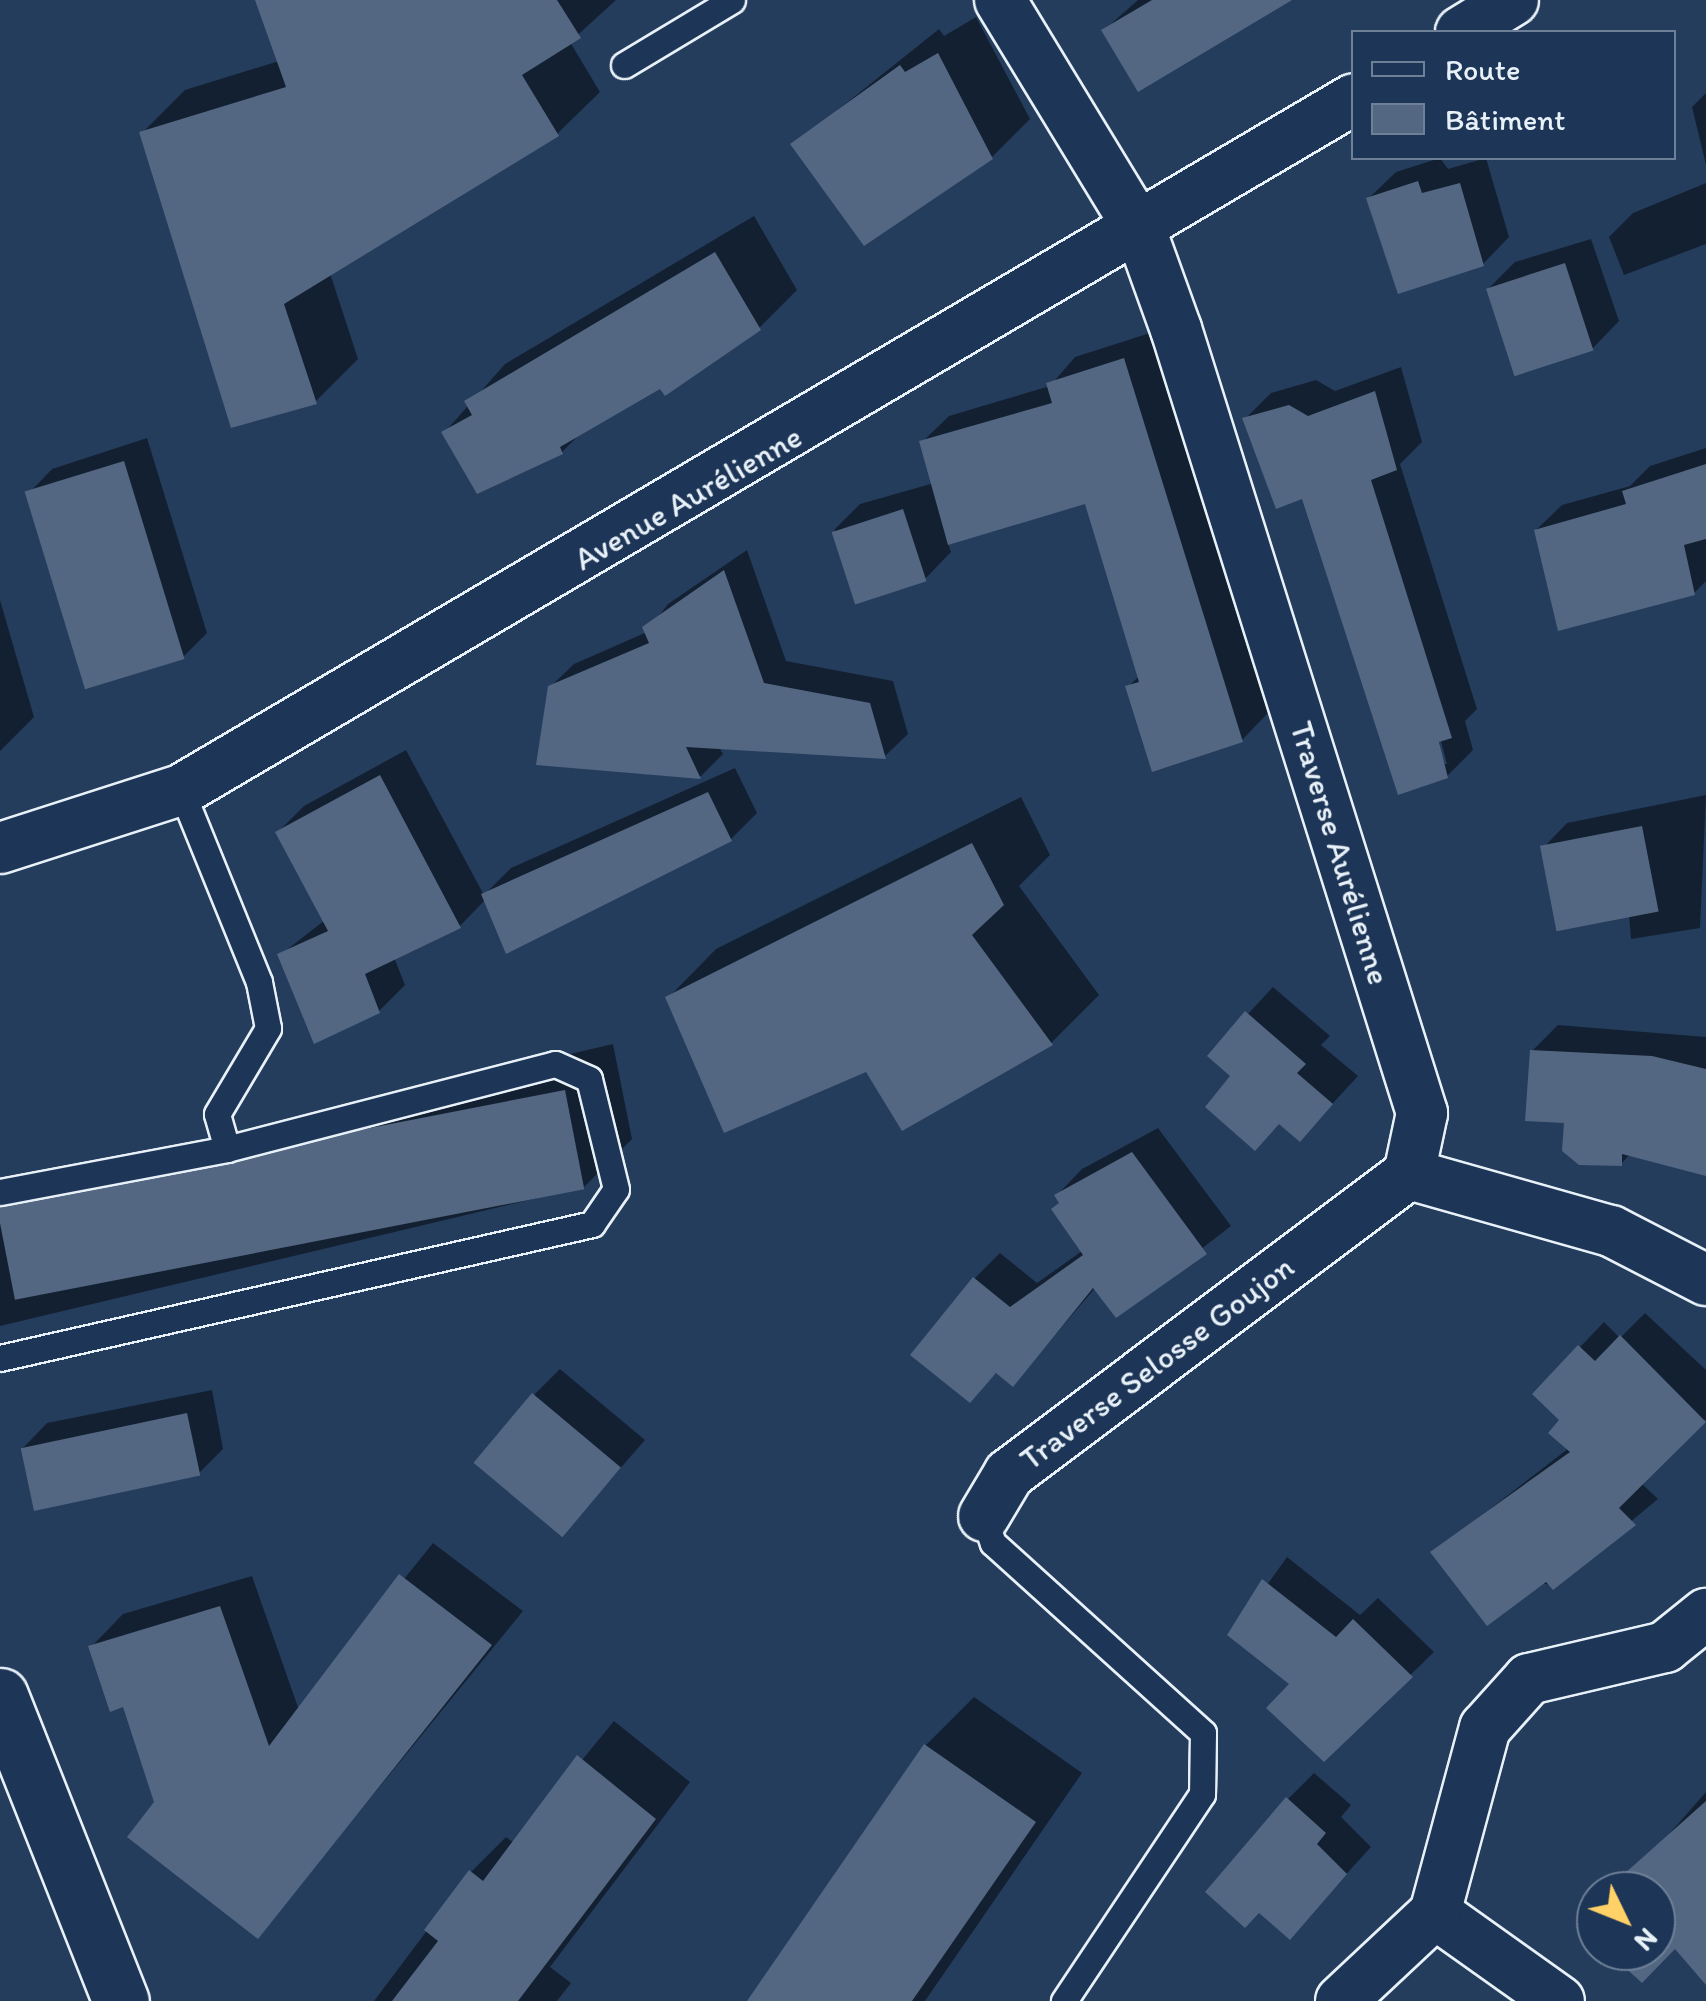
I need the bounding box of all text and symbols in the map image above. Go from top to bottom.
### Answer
legend [1351,30,1676,160]
text: Route [1445,51,1520,88]
text: Bâtiment [1445,101,1566,138]
street label: Avenue Aurélienne [567,417,809,579]
street label: Traverse Aurélienne [1281,716,1399,990]
street label: Traverse Selosse Goujon [1013,1248,1301,1478]
north arrow [1576,1871,1676,1971]
text: N [1628,1922,1665,1959]

